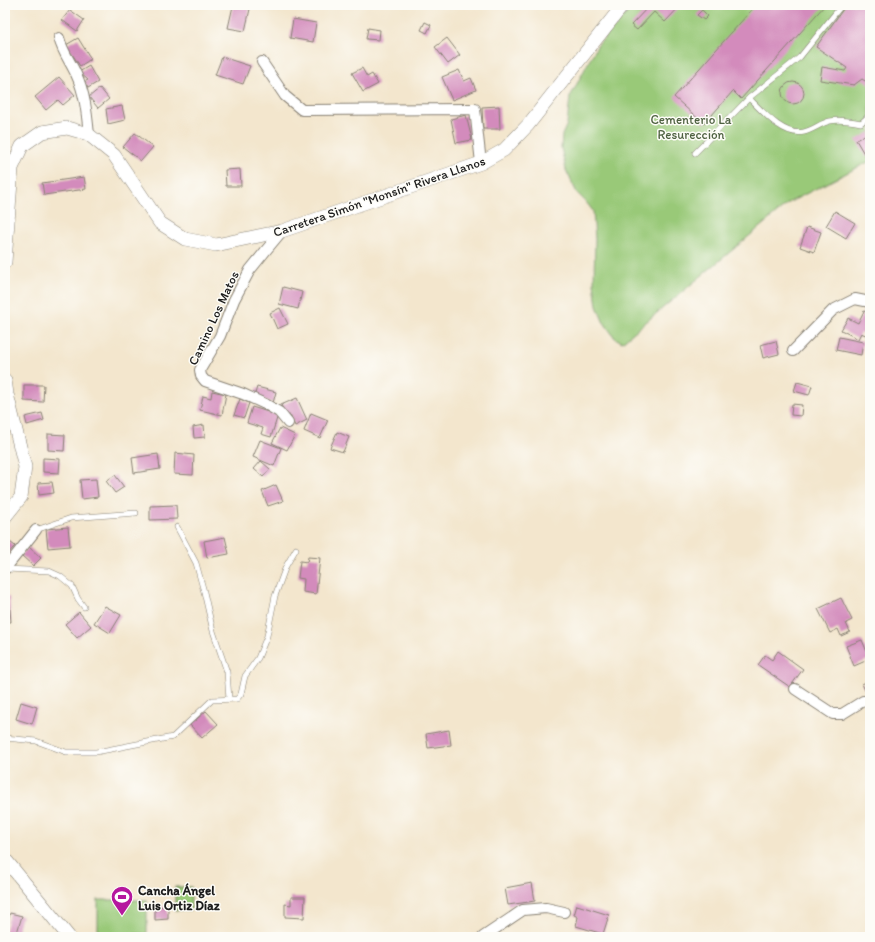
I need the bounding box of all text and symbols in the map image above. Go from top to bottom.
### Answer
park label: Cementerio La Resurección [650,112,732,142]
street label: Carretera Simón "Monsín" Rivera Llanos [271,153,487,240]
street label: Camino Los Matos [185,269,242,368]
place label: Cancha Ángel Luis Ortiz Díaz [138,883,221,913]
sports icon: Cancha Ángel Luis Ortiz Díaz [109,884,135,917]

